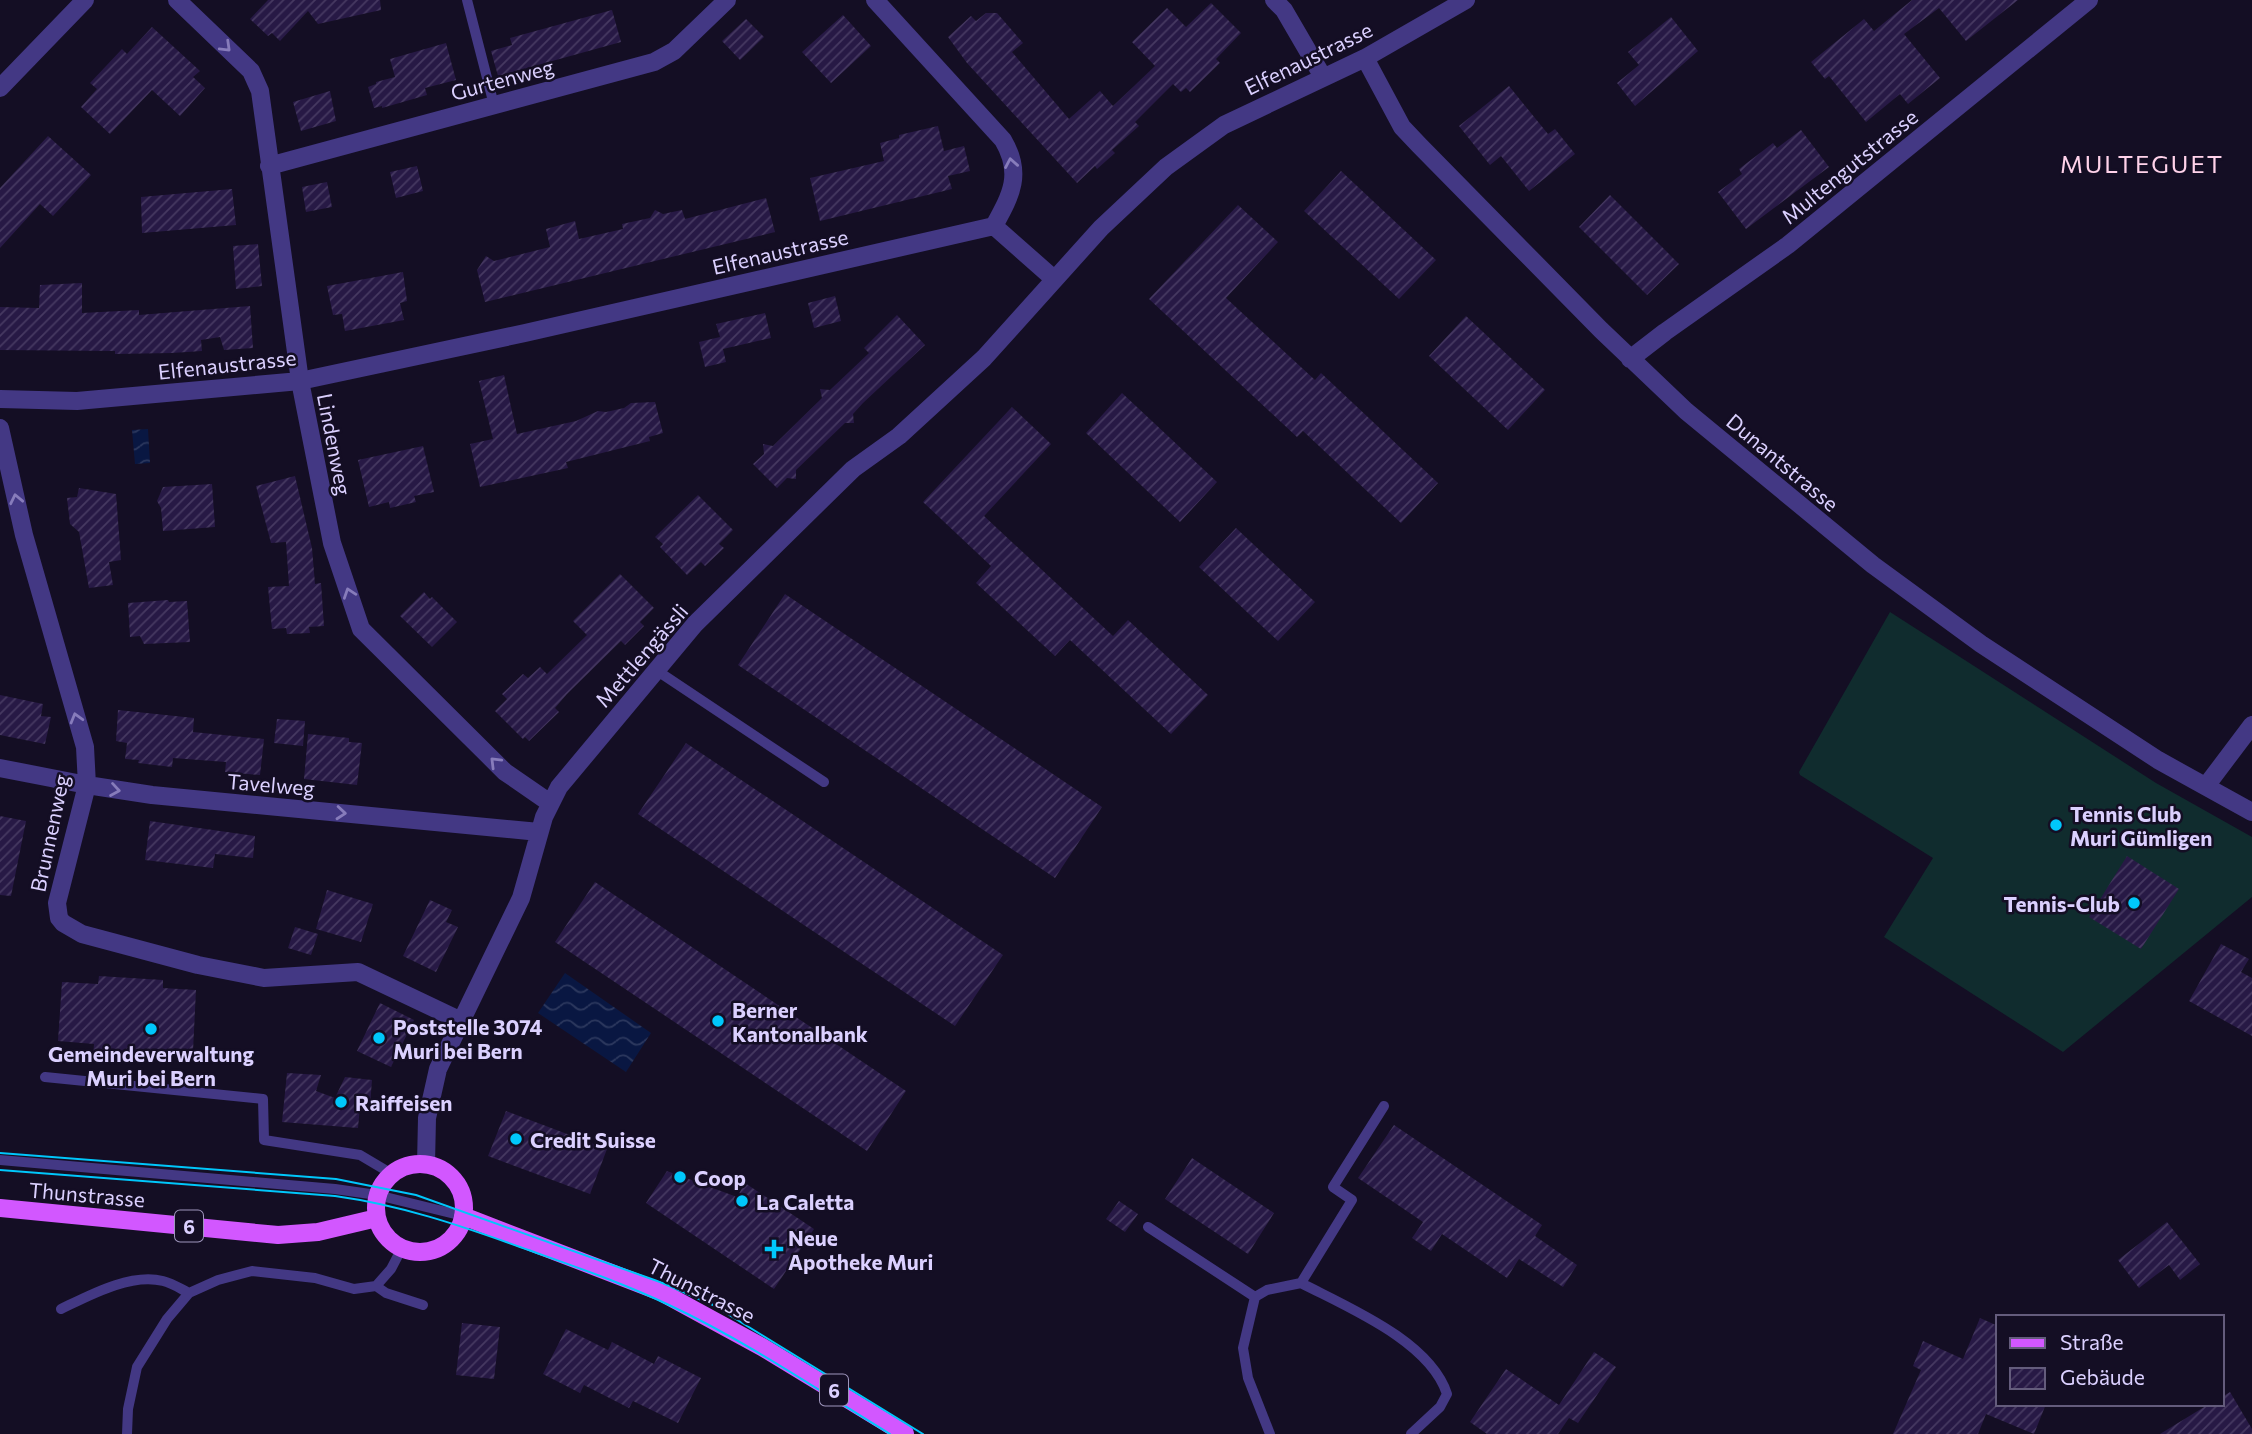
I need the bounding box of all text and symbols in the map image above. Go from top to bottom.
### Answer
street label: Elfenaustrasse [1240,16,1376,100]
one-way arrow [218,39,231,52]
street label: Gurtenweg [448,53,556,105]
street label: Multengutstrasse [1776,103,1922,229]
district label: MULTEGUET [2060,149,2224,178]
one-way arrow [1005,157,1020,169]
street label: Elfenaustrasse [710,223,850,279]
street label: Elfenaustrasse [157,344,297,384]
street label: Lindenweg [313,391,357,497]
street label: Dunantstrasse [1722,408,1844,516]
one-way arrow [9,493,24,505]
one-way arrow [343,587,357,599]
street label: Mettlengässli [589,598,693,712]
one-way arrow [70,713,85,725]
one-way arrow [491,758,504,771]
street label: Tavelweg [226,768,316,800]
street label: Brunnenweg [24,772,74,894]
one-way arrow [109,782,121,797]
place label: Tennis Club Muri Gümligen [2070,801,2212,850]
one-way arrow [336,806,347,821]
marker: Tennis Club Muri Gümligen [2048,817,2064,833]
place label: Tennis-Club [2004,891,2120,916]
marker: Tennis-Club [2126,895,2142,911]
place label: Berner Kantonalbank [732,997,868,1046]
marker: Berner Kantonalbank [710,1013,726,1029]
place label: Poststelle 3074 Muri bei Bern [393,1014,542,1063]
marker: Gemeindeverwaltung Muri bei Bern [143,1021,159,1037]
marker: Poststelle 3074 Muri bei Bern [371,1030,387,1046]
place label: Gemeindeverwaltung Muri bei Bern [48,1041,254,1090]
place label: Raiffeisen [355,1090,452,1115]
marker: Raiffeisen [333,1094,349,1110]
place label: Credit Suisse [530,1127,656,1152]
marker: Credit Suisse [508,1131,524,1147]
place label: Coop [694,1165,746,1190]
marker: Coop [672,1169,688,1185]
street label: Thunstrasse [28,1176,146,1212]
place label: La Caletta [756,1189,854,1214]
marker: La Caletta [734,1193,750,1209]
road number: 6 [175,1210,203,1242]
place label: Neue Apotheke Muri [788,1225,933,1274]
marker: Neue Apotheke Muri [766,1241,782,1257]
street label: Thunstrasse [644,1252,760,1328]
legend [1996,1315,2224,1406]
text: Straße [2060,1329,2124,1354]
text: Gebäude [2060,1364,2145,1389]
road number: 6 [820,1374,848,1406]

